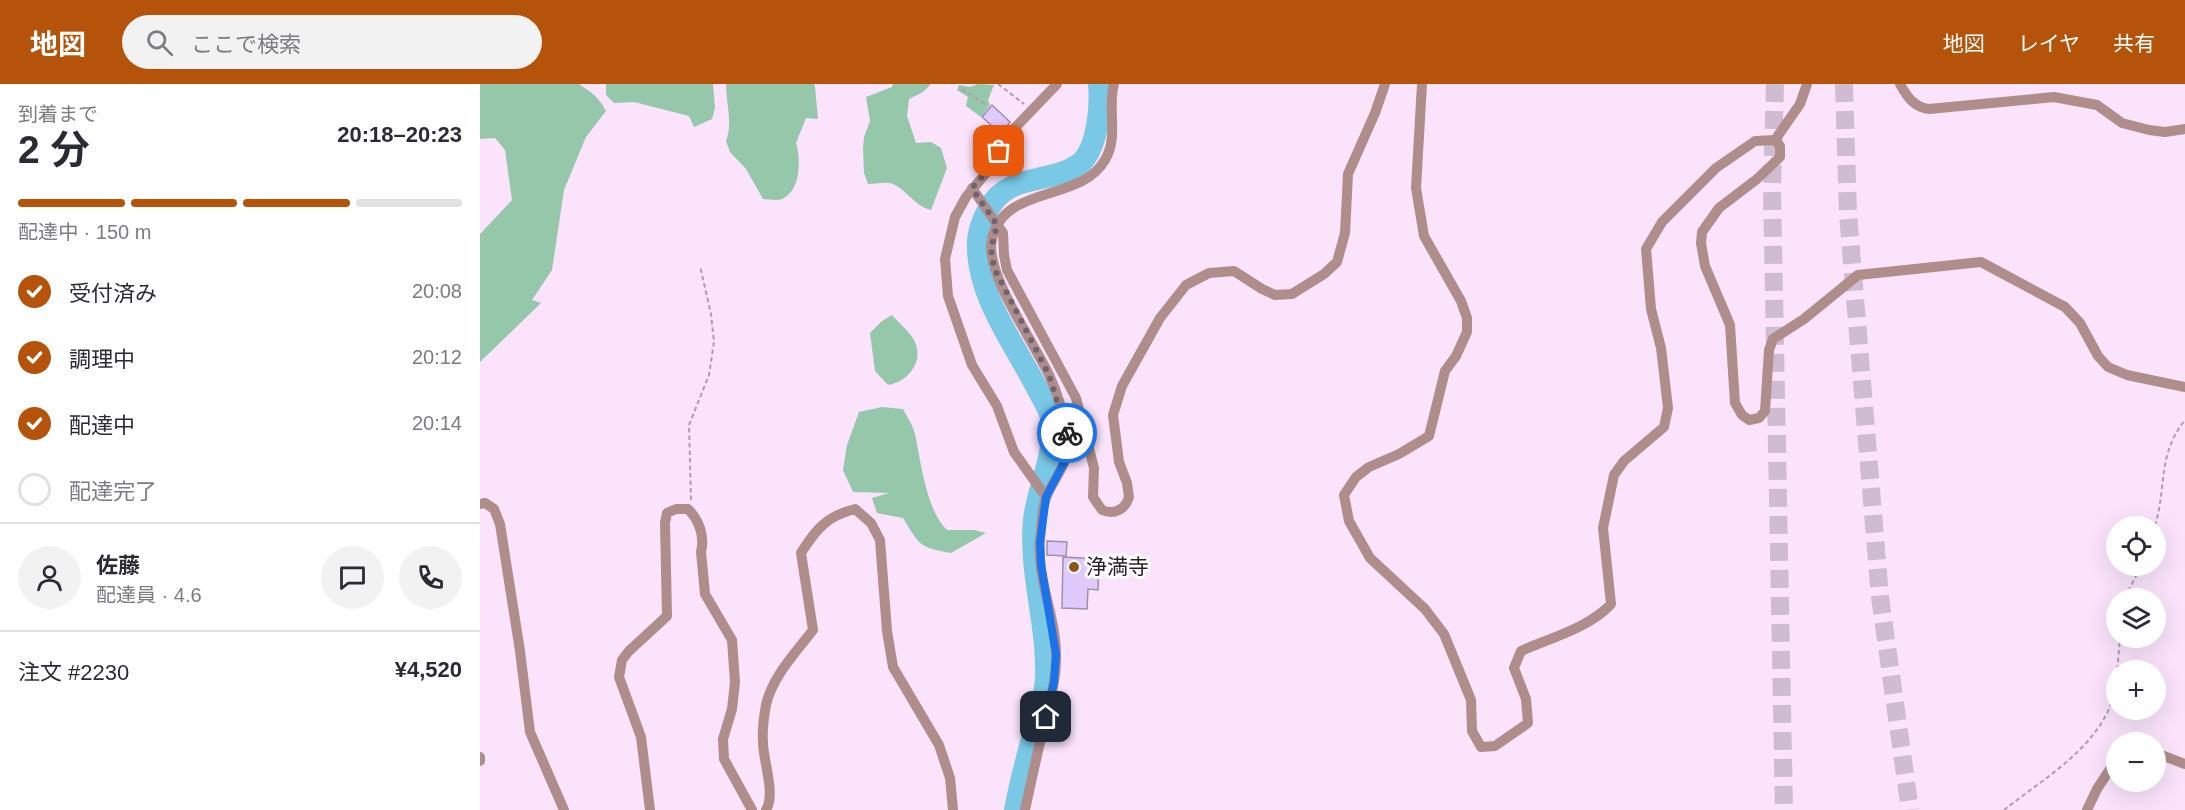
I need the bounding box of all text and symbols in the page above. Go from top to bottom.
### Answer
search box [122,15,542,69]
icon: search [143,26,176,59]
text: 地図 [30,29,86,60]
text: ここで検索 [191,32,301,57]
text: 地図 [1943,32,1985,55]
text: レイヤ [2018,32,2080,55]
text: 共有 [2113,32,2155,55]
text: 到着まで [18,103,98,125]
text: 20:18–20:23 [337,122,462,147]
pin [973,125,1024,176]
text: 2 分 [18,128,90,171]
icon: bag [982,134,1015,167]
text: 配達中 · 150 m [18,221,151,243]
icon: check [18,275,51,308]
text: 20:08 [412,280,462,302]
text: 受付済み [69,281,157,306]
icon: check [18,341,51,374]
text: 20:12 [412,346,462,368]
text: 調理中 [69,347,135,372]
courier [1037,403,1097,463]
icon: check [18,407,51,440]
text: 20:14 [412,412,462,434]
text: 配達中 [69,413,135,438]
icon: bike [1051,417,1084,450]
text: 配達完了 [69,479,157,504]
map controls [2106,516,2166,792]
button: locate [2106,516,2166,576]
button: person [18,546,81,609]
button: chat [321,546,384,609]
button: phone [399,546,462,609]
text: 佐藤 [96,553,140,578]
place label: 浄満寺 [1086,555,1149,578]
marker: 浄満寺 [1067,560,1081,574]
text: 配達員 · 4.6 [96,584,202,606]
button: layers [2106,588,2166,648]
text: ¥4,520 [395,657,462,682]
text: 注文 #2230 [18,660,129,685]
button: + [2106,660,2166,720]
pin [1020,691,1071,742]
icon: home [1029,700,1062,733]
button: − [2106,732,2166,792]

